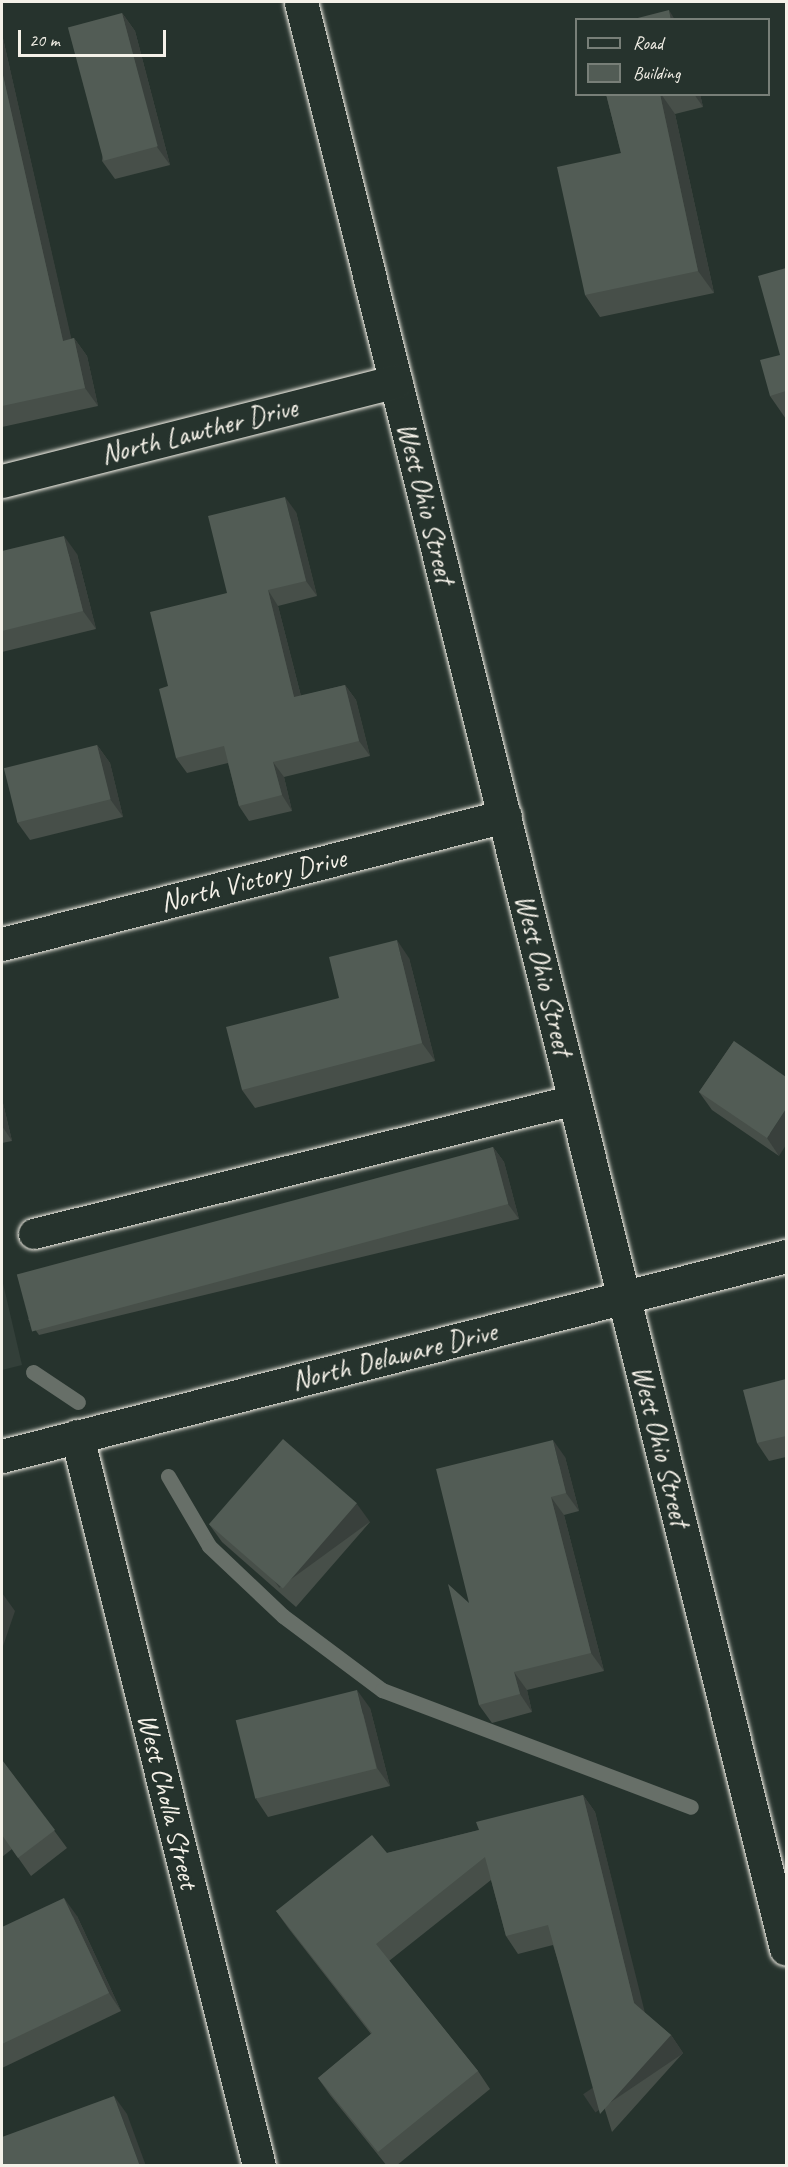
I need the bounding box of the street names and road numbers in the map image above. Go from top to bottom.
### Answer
street label: North Lawther Drive [97,390,301,472]
street label: West Ohio Street [390,419,462,587]
street label: North Victory Drive [157,841,349,919]
street label: West Ohio Street [508,891,580,1059]
street label: North Delaware Drive [288,1314,500,1398]
street label: West Ohio Street [625,1362,697,1530]
street label: West Cholla Street [130,1710,206,1892]

